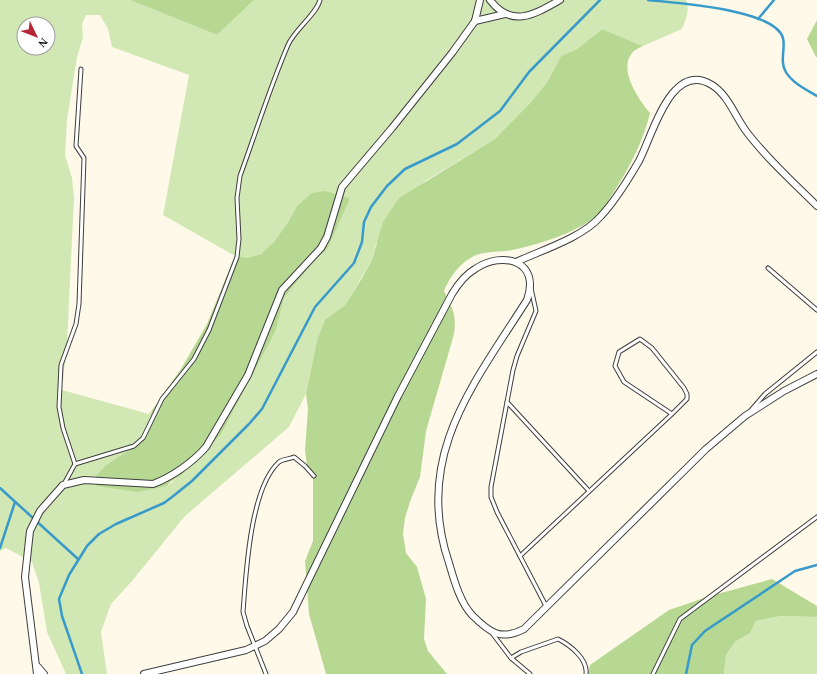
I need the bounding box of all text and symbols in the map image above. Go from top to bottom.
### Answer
north arrow [16,16,56,56]
text: N [36,36,50,50]

